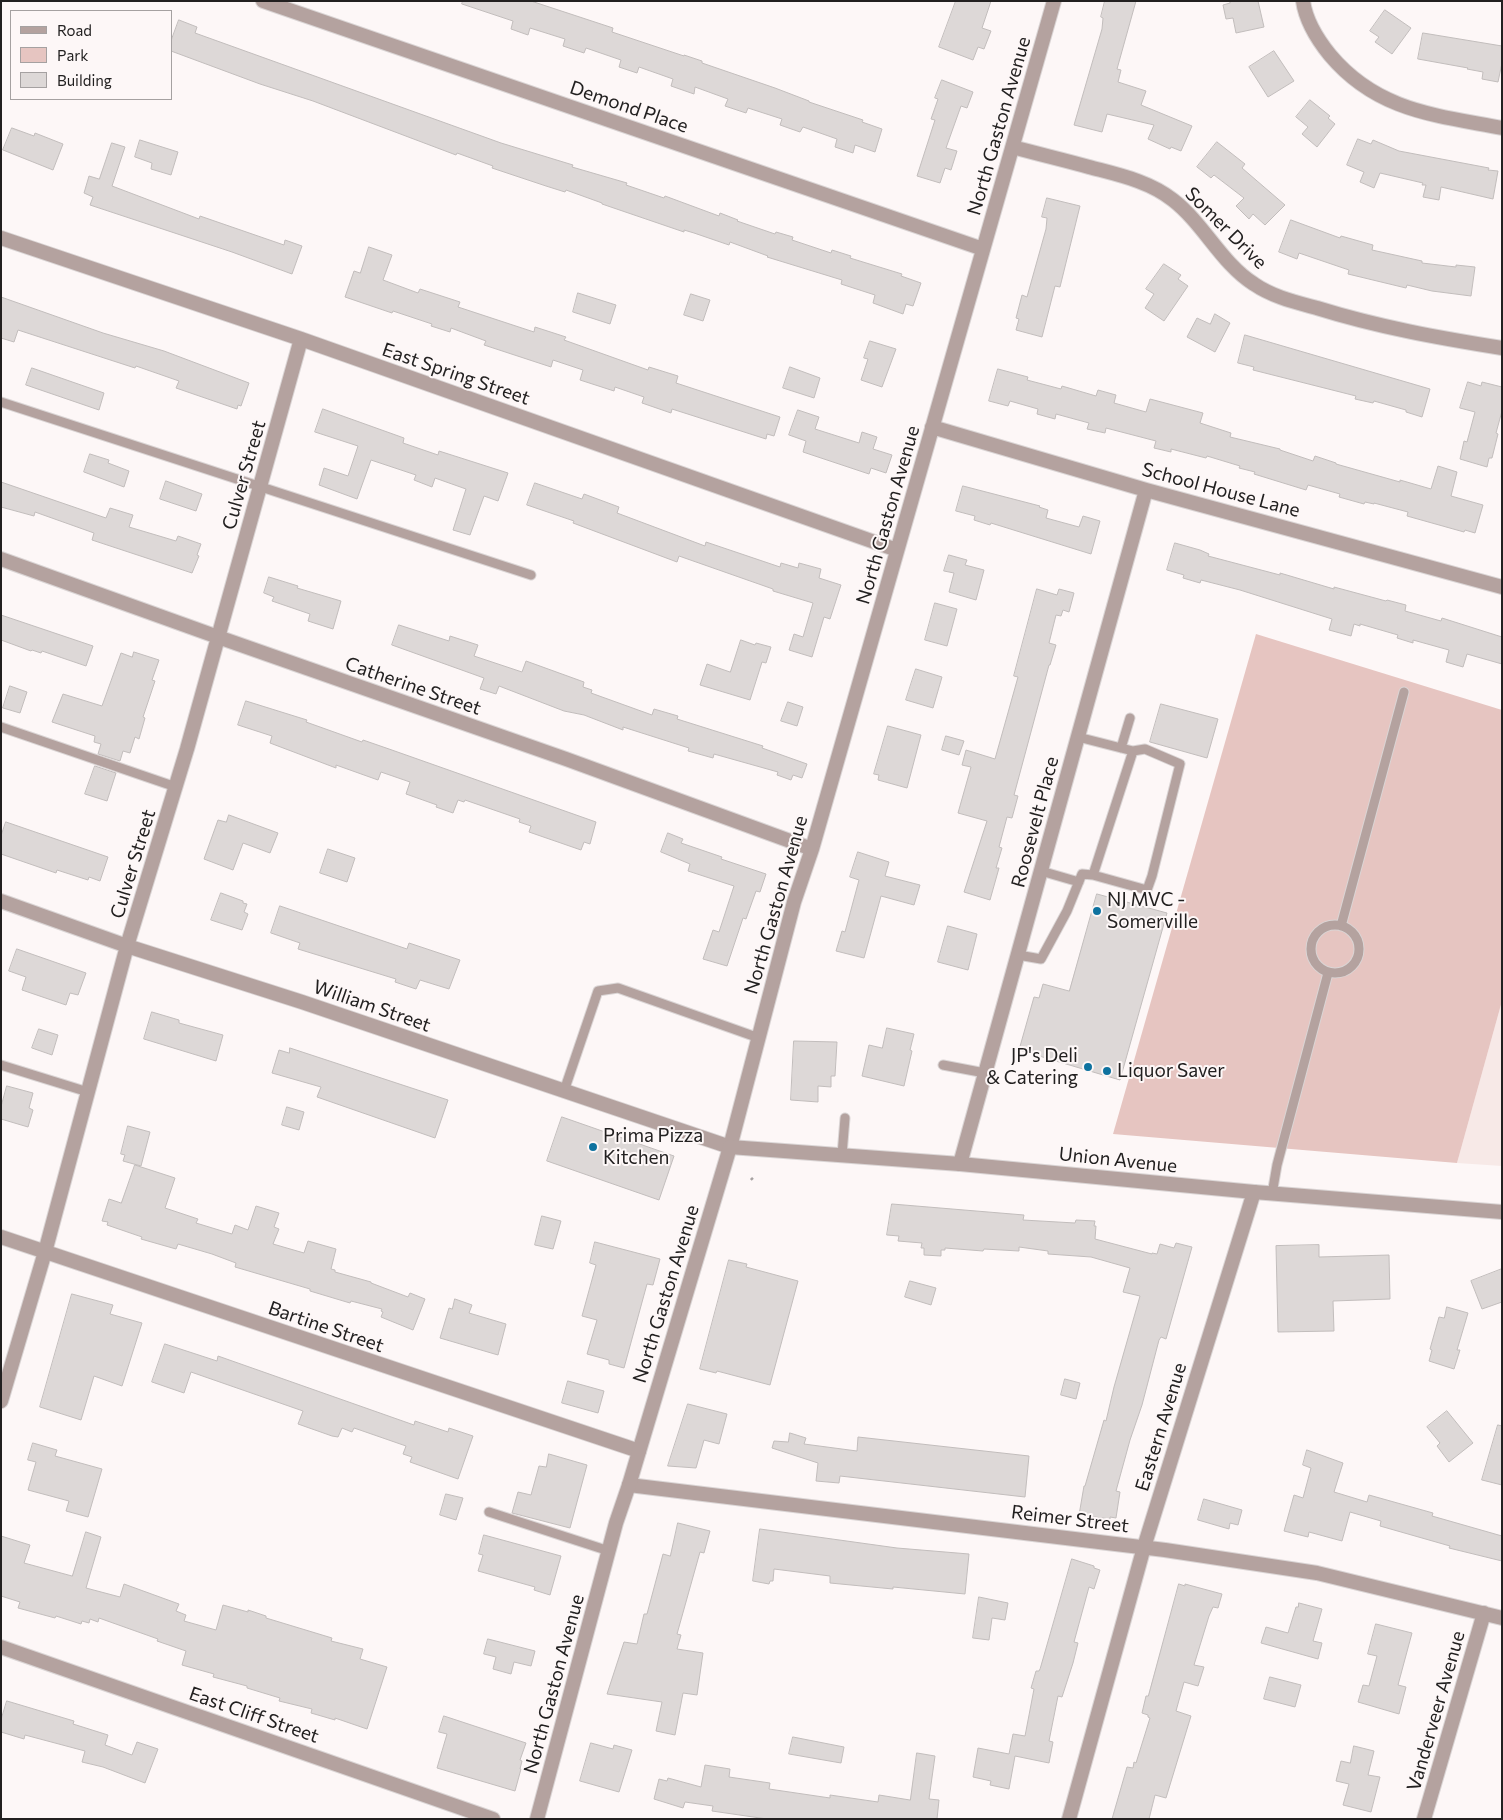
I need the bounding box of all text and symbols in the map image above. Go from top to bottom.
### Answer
legend [10,10,172,100]
text: Road [57,21,92,39]
street label: North Gaston Avenue [963,34,1035,218]
text: Park [57,46,88,64]
text: Building [57,71,112,89]
street label: Demond Place [567,76,691,138]
street label: Somer Drive [1180,182,1272,274]
street label: East Spring Street [379,338,533,410]
street label: Culver Street [217,418,271,532]
street label: North Gaston Avenue [852,423,924,607]
street label: School House Lane [1139,458,1303,522]
street label: Catherine Street [342,652,484,720]
street label: Roosevelt Place [1007,754,1063,890]
street label: Culver Street [106,807,160,921]
street label: North Gaston Avenue [740,813,812,997]
place label: NJ MVC - Somerville [1107,889,1198,933]
marker: NJ MVC - Somerville [1091,905,1103,917]
street label: William Street [310,975,434,1037]
place label: JP's Deli & Catering [986,1045,1078,1089]
place label: Liquor Saver [1117,1060,1225,1082]
marker: JP's Deli & Catering [1082,1061,1094,1073]
marker: Liquor Saver [1101,1065,1113,1077]
place label: Prima Pizza Kitchen [603,1125,703,1169]
marker: Prima Pizza Kitchen [587,1141,599,1153]
street label: Union Avenue [1058,1142,1178,1178]
street label: North Gaston Avenue [628,1202,704,1386]
street label: Bartine Street [265,1297,387,1357]
street label: Eastern Avenue [1131,1360,1191,1494]
street label: Reimer Street [1010,1500,1130,1538]
street label: North Gaston Avenue [519,1592,589,1776]
street label: Vanderveer Avenue [1402,1628,1470,1794]
street label: East Cliff Street [186,1682,322,1748]

